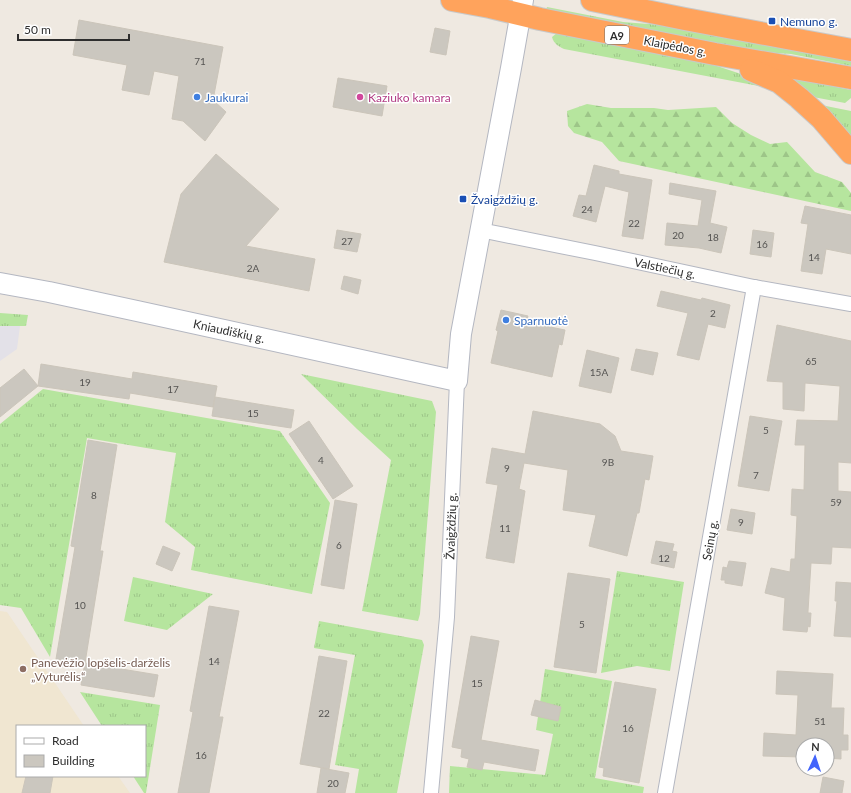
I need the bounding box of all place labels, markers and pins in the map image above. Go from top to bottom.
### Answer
place label: Nemuno g. [780,14,838,29]
marker: Nemuno g. [767,16,777,26]
place label: Jaukurai [205,90,249,105]
place label: Kaziuko kamara [368,90,451,105]
marker: Jaukurai [192,92,202,102]
marker: Kaziuko kamara [355,92,365,102]
place label: Žvaigždžių g. [471,192,538,207]
marker: Žvaigždžių g. [458,194,468,204]
place label: Sparnuotė [514,313,568,328]
marker: Sparnuotė [501,315,511,325]
place label: Panevėžio lopšelis-darželis „Vyturėlis“ [31,655,170,684]
marker: Panevėžio lopšelis-darželis „Vyturėlis“ [18,664,28,674]

